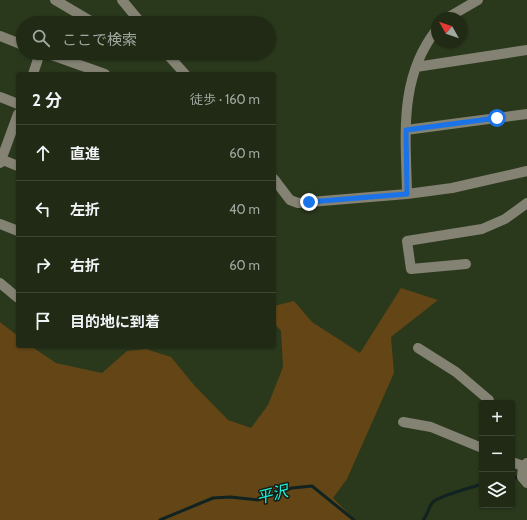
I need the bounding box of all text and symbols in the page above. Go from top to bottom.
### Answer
north arrow [431,12,467,48]
search box [16,16,276,60]
icon: search [30,27,52,49]
text: ここで検索 [62,31,137,49]
text: 2 分 [32,90,62,110]
text: 徒歩 · 160 m [190,91,260,107]
route start [488,109,506,127]
icon: ahead [32,142,54,164]
text: 直進 [70,145,100,163]
text: 60 m [229,145,260,161]
route end [300,193,318,211]
icon: left [32,198,54,220]
text: 左折 [70,201,100,219]
text: 40 m [229,201,260,217]
icon: right [32,254,54,276]
text: 右折 [70,257,100,275]
text: 60 m [229,257,260,273]
icon: arrive [32,310,54,332]
text: 目的地に到着 [70,313,160,331]
map controls [479,400,515,508]
button: + [479,400,515,436]
button: − [479,436,515,472]
button: layers [479,472,515,508]
water label: 平沢 [254,481,292,508]

